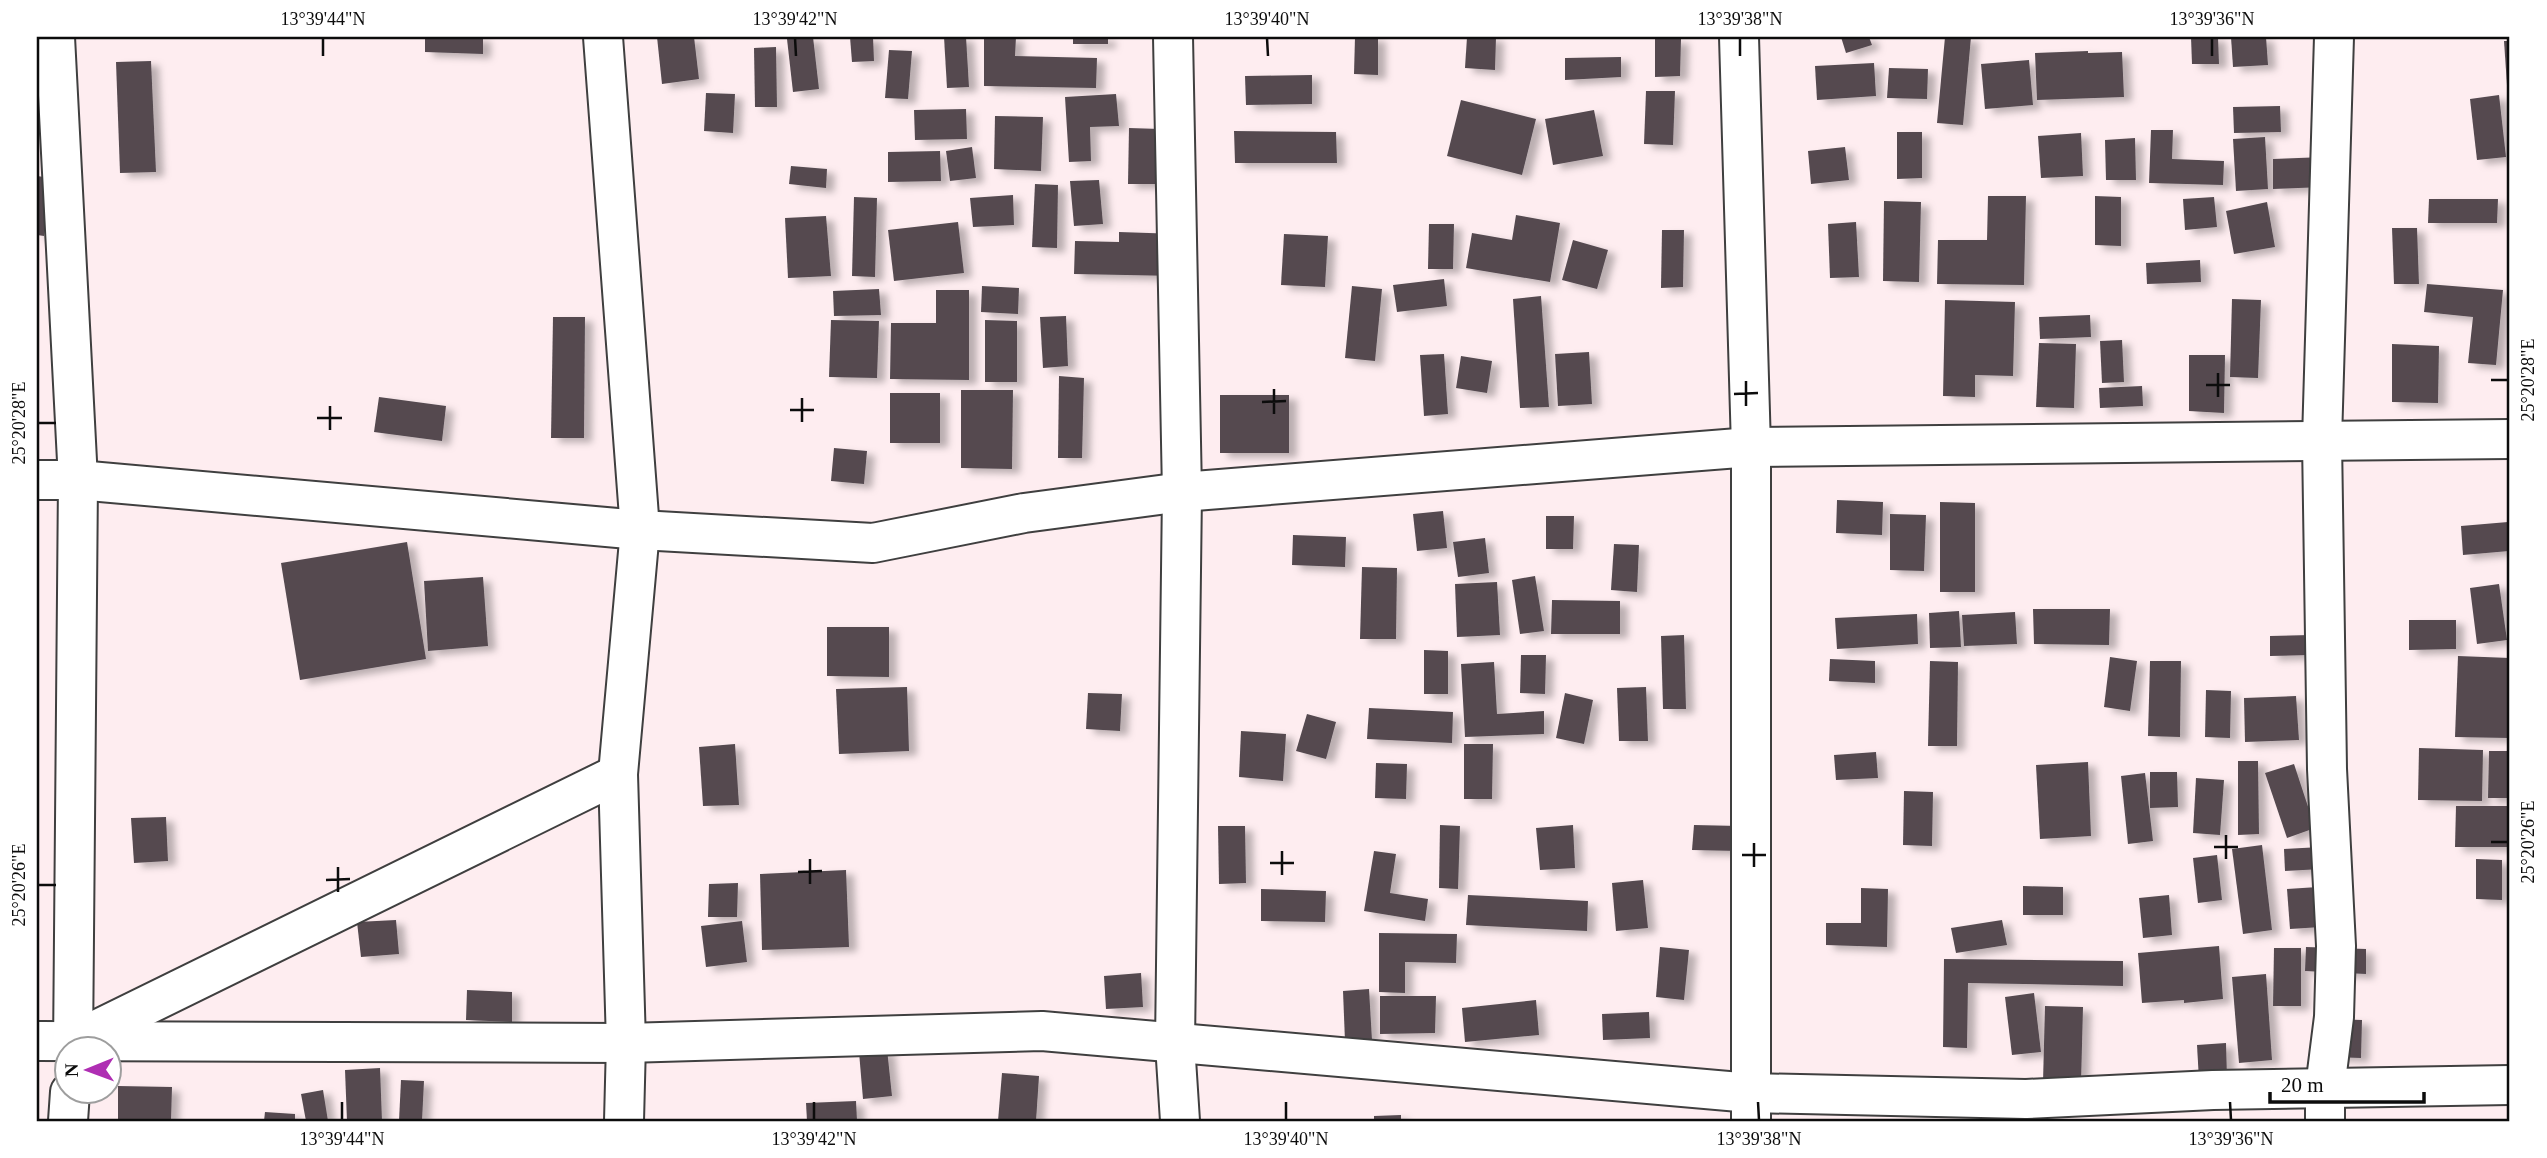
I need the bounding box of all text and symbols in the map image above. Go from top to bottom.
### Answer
text: 13°39'44"N [281,9,365,29]
text: 13°39'42"N [753,9,837,29]
text: 13°39'40"N [1225,9,1309,29]
text: 13°39'38"N [1698,9,1782,29]
text: 13°39'36"N [2170,9,2254,29]
text: 25°20'28"E [2518,339,2538,421]
text: 25°20'28"E [9,382,29,464]
text: 25°20'26"E [2518,801,2538,883]
text: 25°20'26"E [9,844,29,926]
north arrow [52,1036,122,1106]
scale bar [2270,1060,2424,1104]
text: N [61,1063,82,1077]
text: 20 m [2281,1073,2324,1097]
text: 13°39'44"N [300,1129,384,1149]
text: 13°39'42"N [772,1129,856,1149]
text: 13°39'40"N [1244,1129,1328,1149]
text: 13°39'38"N [1717,1129,1801,1149]
text: 13°39'36"N [2189,1129,2273,1149]

